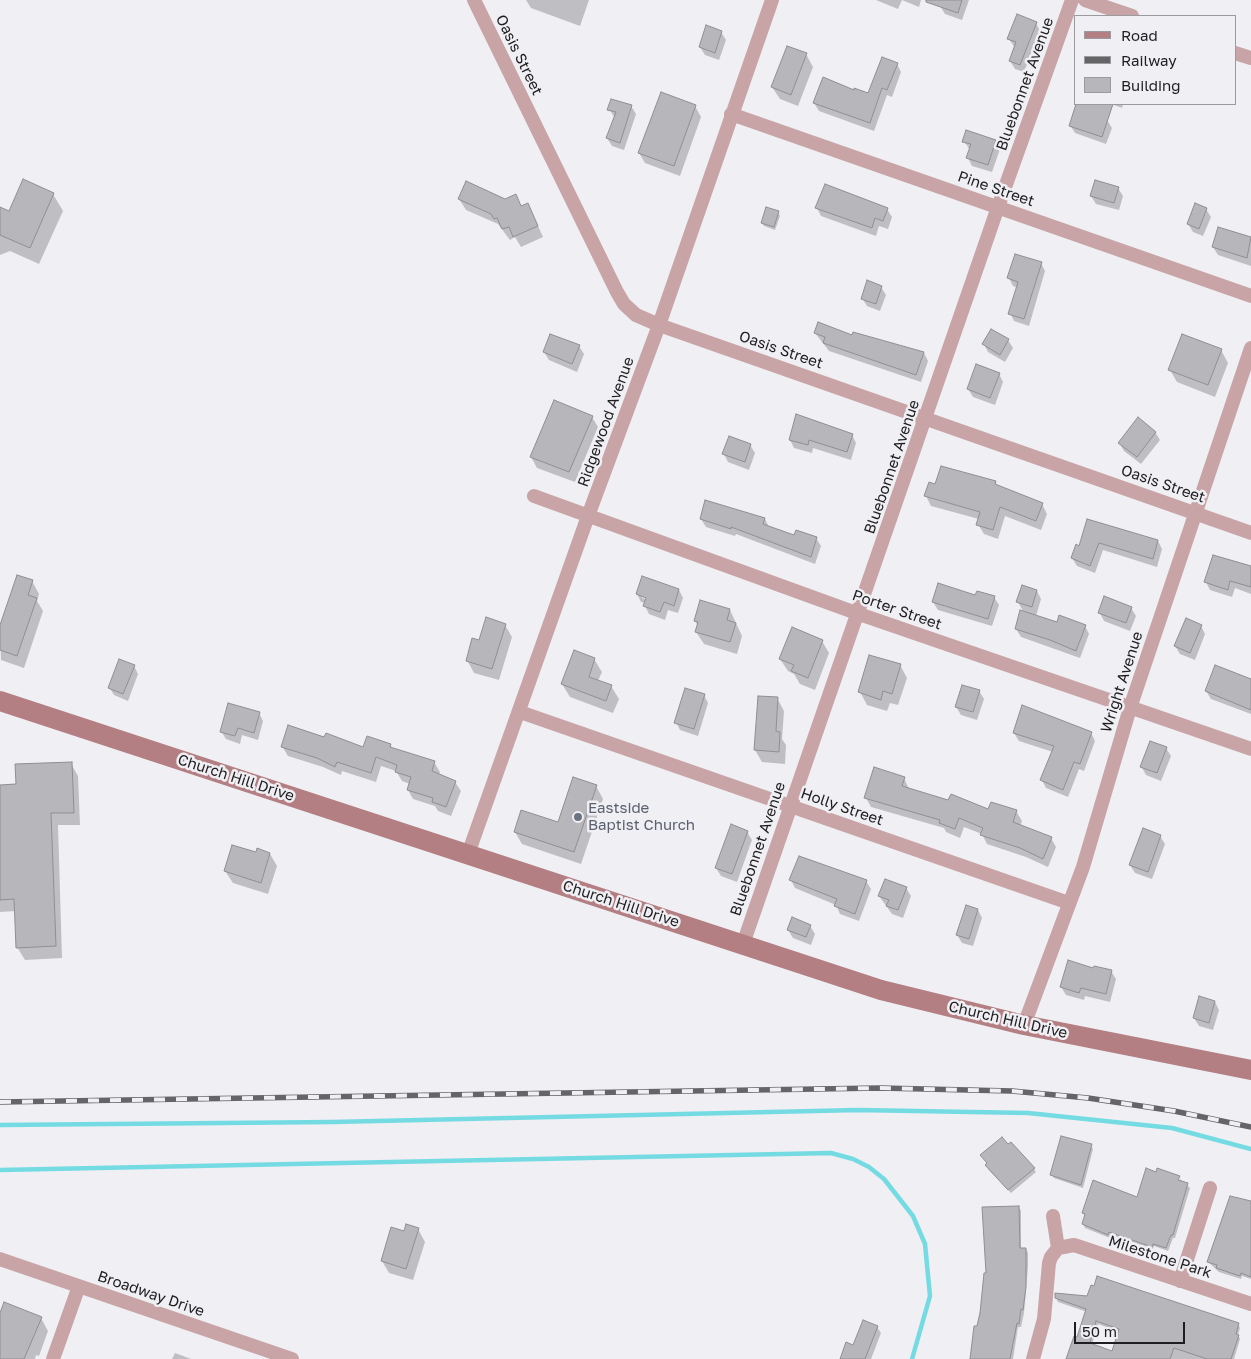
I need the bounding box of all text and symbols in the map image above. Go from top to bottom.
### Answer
street label: Oasis Street [492,12,546,98]
street label: Bluebonnet Avenue [992,15,1058,153]
legend [1074,15,1236,105]
text: Road [1121,26,1158,44]
text: Railway [1121,51,1177,69]
text: Building [1121,76,1181,94]
street label: Pine Street [955,167,1037,211]
street label: Oasis Street [737,327,825,373]
street label: Ridgewood Avenue [574,354,638,490]
street label: Bluebonnet Avenue [861,398,923,536]
street label: Oasis Street [1119,461,1207,507]
street label: Porter Street [850,586,944,634]
street label: Wright Avenue [1097,629,1147,735]
street label: Church Hill Drive [176,751,296,805]
street label: Bluebonnet Avenue [727,780,789,918]
street label: Holly Street [798,784,886,830]
place label: Eastside Baptist Church [588,799,695,834]
marker: Eastside Baptist Church [572,811,584,823]
street label: Church Hill Drive [561,877,681,931]
street label: Church Hill Drive [947,998,1069,1042]
street label: Milestone Park [1106,1232,1214,1282]
street label: Broadway Drive [95,1267,207,1321]
scale bar [1076,1312,1187,1344]
text: 50 m [1082,1322,1117,1340]

